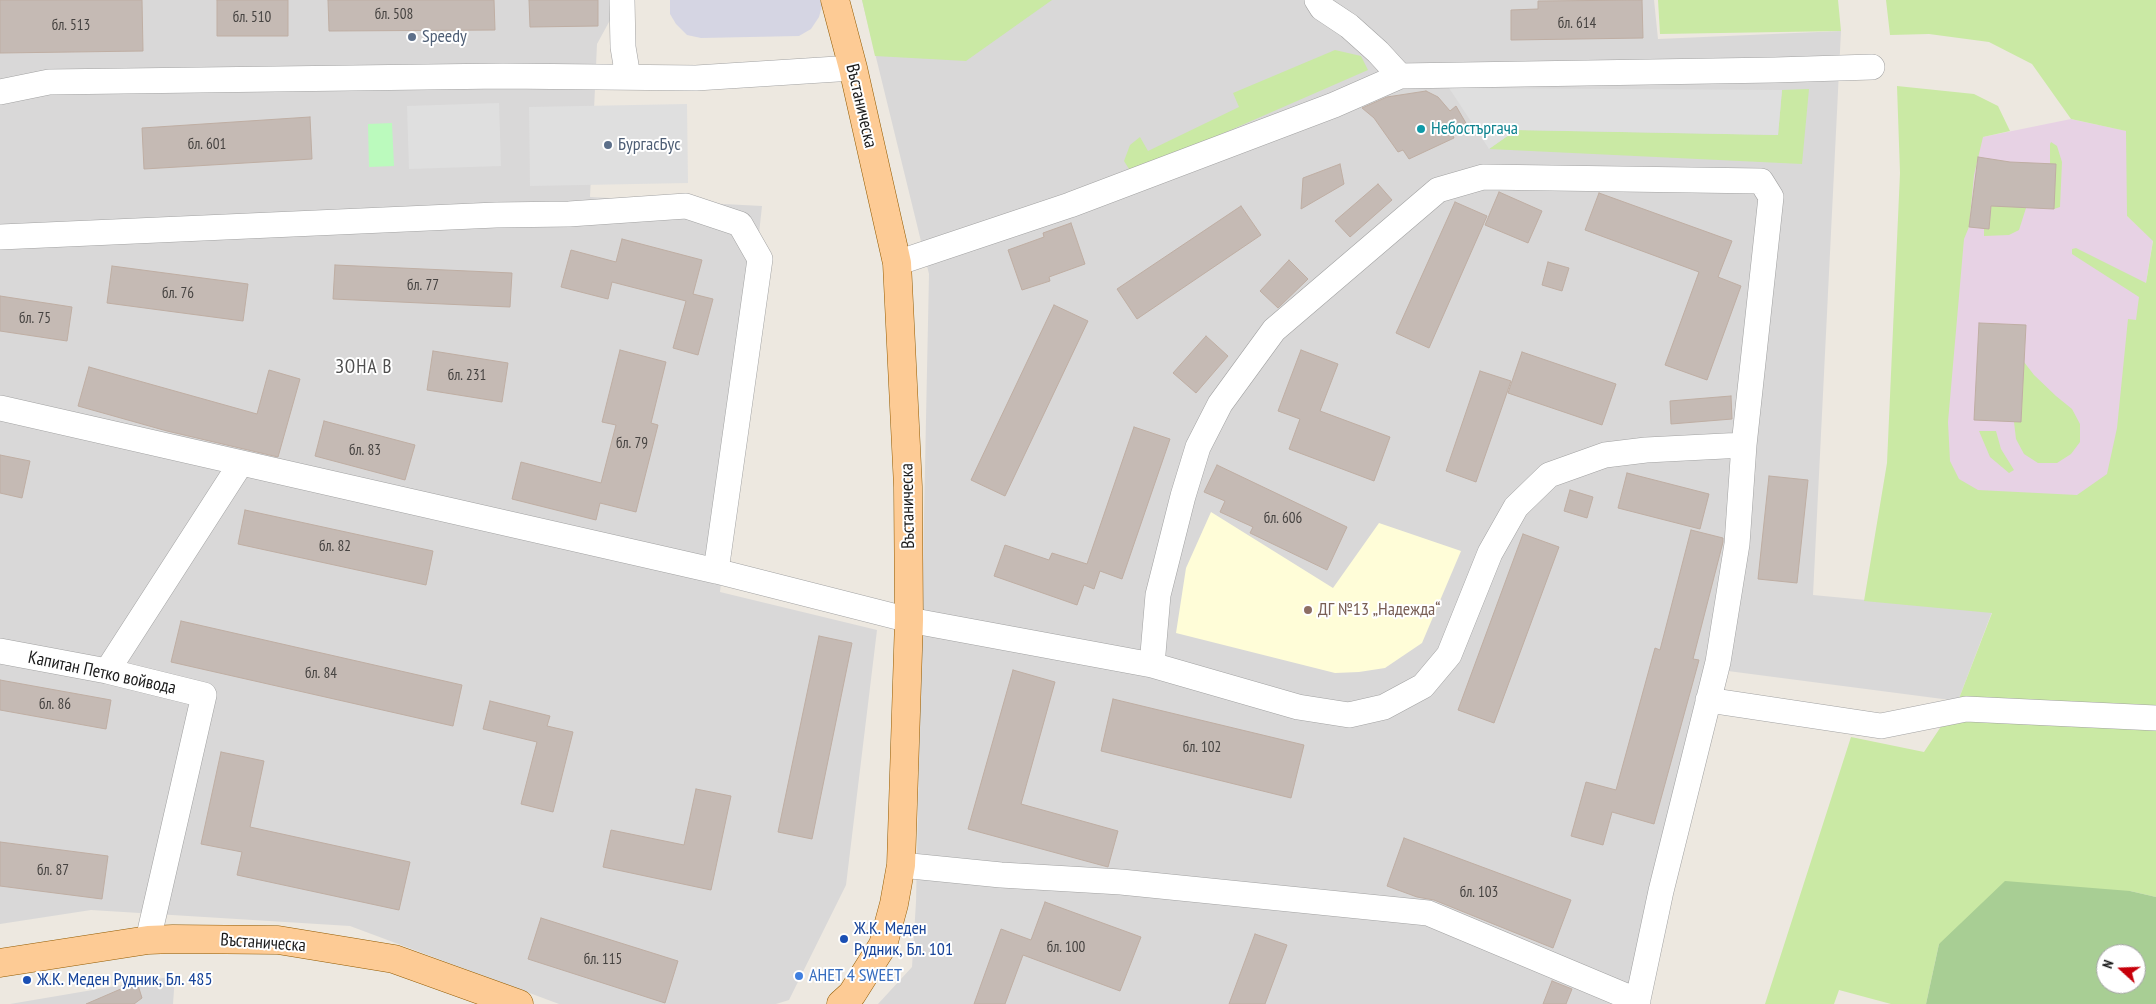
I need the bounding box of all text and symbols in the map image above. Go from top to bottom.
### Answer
house number: бл. 508 [375,6,413,24]
house number: бл. 510 [233,9,271,27]
house number: бл. 614 [1558,15,1596,33]
house number: бл. 513 [52,17,90,35]
place label: Speedy [422,26,467,48]
marker: Speedy [406,31,418,43]
street label: Въстаническа [841,62,881,150]
place label: Небостъргача [1431,118,1518,140]
marker: Небостъргача [1415,123,1427,135]
place label: БургасБус [618,134,681,156]
house number: бл. 601 [188,136,226,154]
marker: БургасБус [602,139,614,151]
house number: бл. 77 [407,277,439,295]
house number: бл. 76 [162,285,194,303]
house number: бл. 75 [19,310,51,328]
district label: ЗОНА В [335,357,393,379]
house number: бл. 231 [448,367,486,385]
house number: бл. 79 [616,435,648,453]
house number: бл. 83 [349,442,381,460]
street label: Въстаническа [896,463,920,549]
house number: бл. 606 [1264,510,1302,528]
house number: бл. 82 [319,538,351,556]
place label: ДГ №13 „Надежда“ [1318,599,1440,621]
marker: ДГ №13 „Надежда“ [1302,604,1314,616]
street label: Капитан Петко войвода [26,647,178,699]
house number: бл. 84 [305,665,337,683]
house number: бл. 86 [39,696,71,714]
house number: бл. 102 [1183,739,1221,757]
house number: бл. 87 [37,862,69,880]
house number: бл. 103 [1460,884,1498,902]
place label: Ж.К. Меден Рудник, Бл. 101 [854,918,953,961]
street label: Въстаническа [220,929,306,957]
marker: Ж.К. Меден Рудник, Бл. 101 [838,933,850,945]
house number: бл. 100 [1047,939,1085,957]
north arrow [2096,944,2146,994]
house number: бл. 115 [584,951,622,969]
text: N [2098,958,2118,971]
place label: АНЕТ 4 SWEET [809,965,902,987]
place label: Ж.К. Меден Рудник, Бл. 485 [37,969,212,991]
marker: АНЕТ 4 SWEET [793,970,805,982]
marker: Ж.К. Меден Рудник, Бл. 485 [21,974,33,986]

